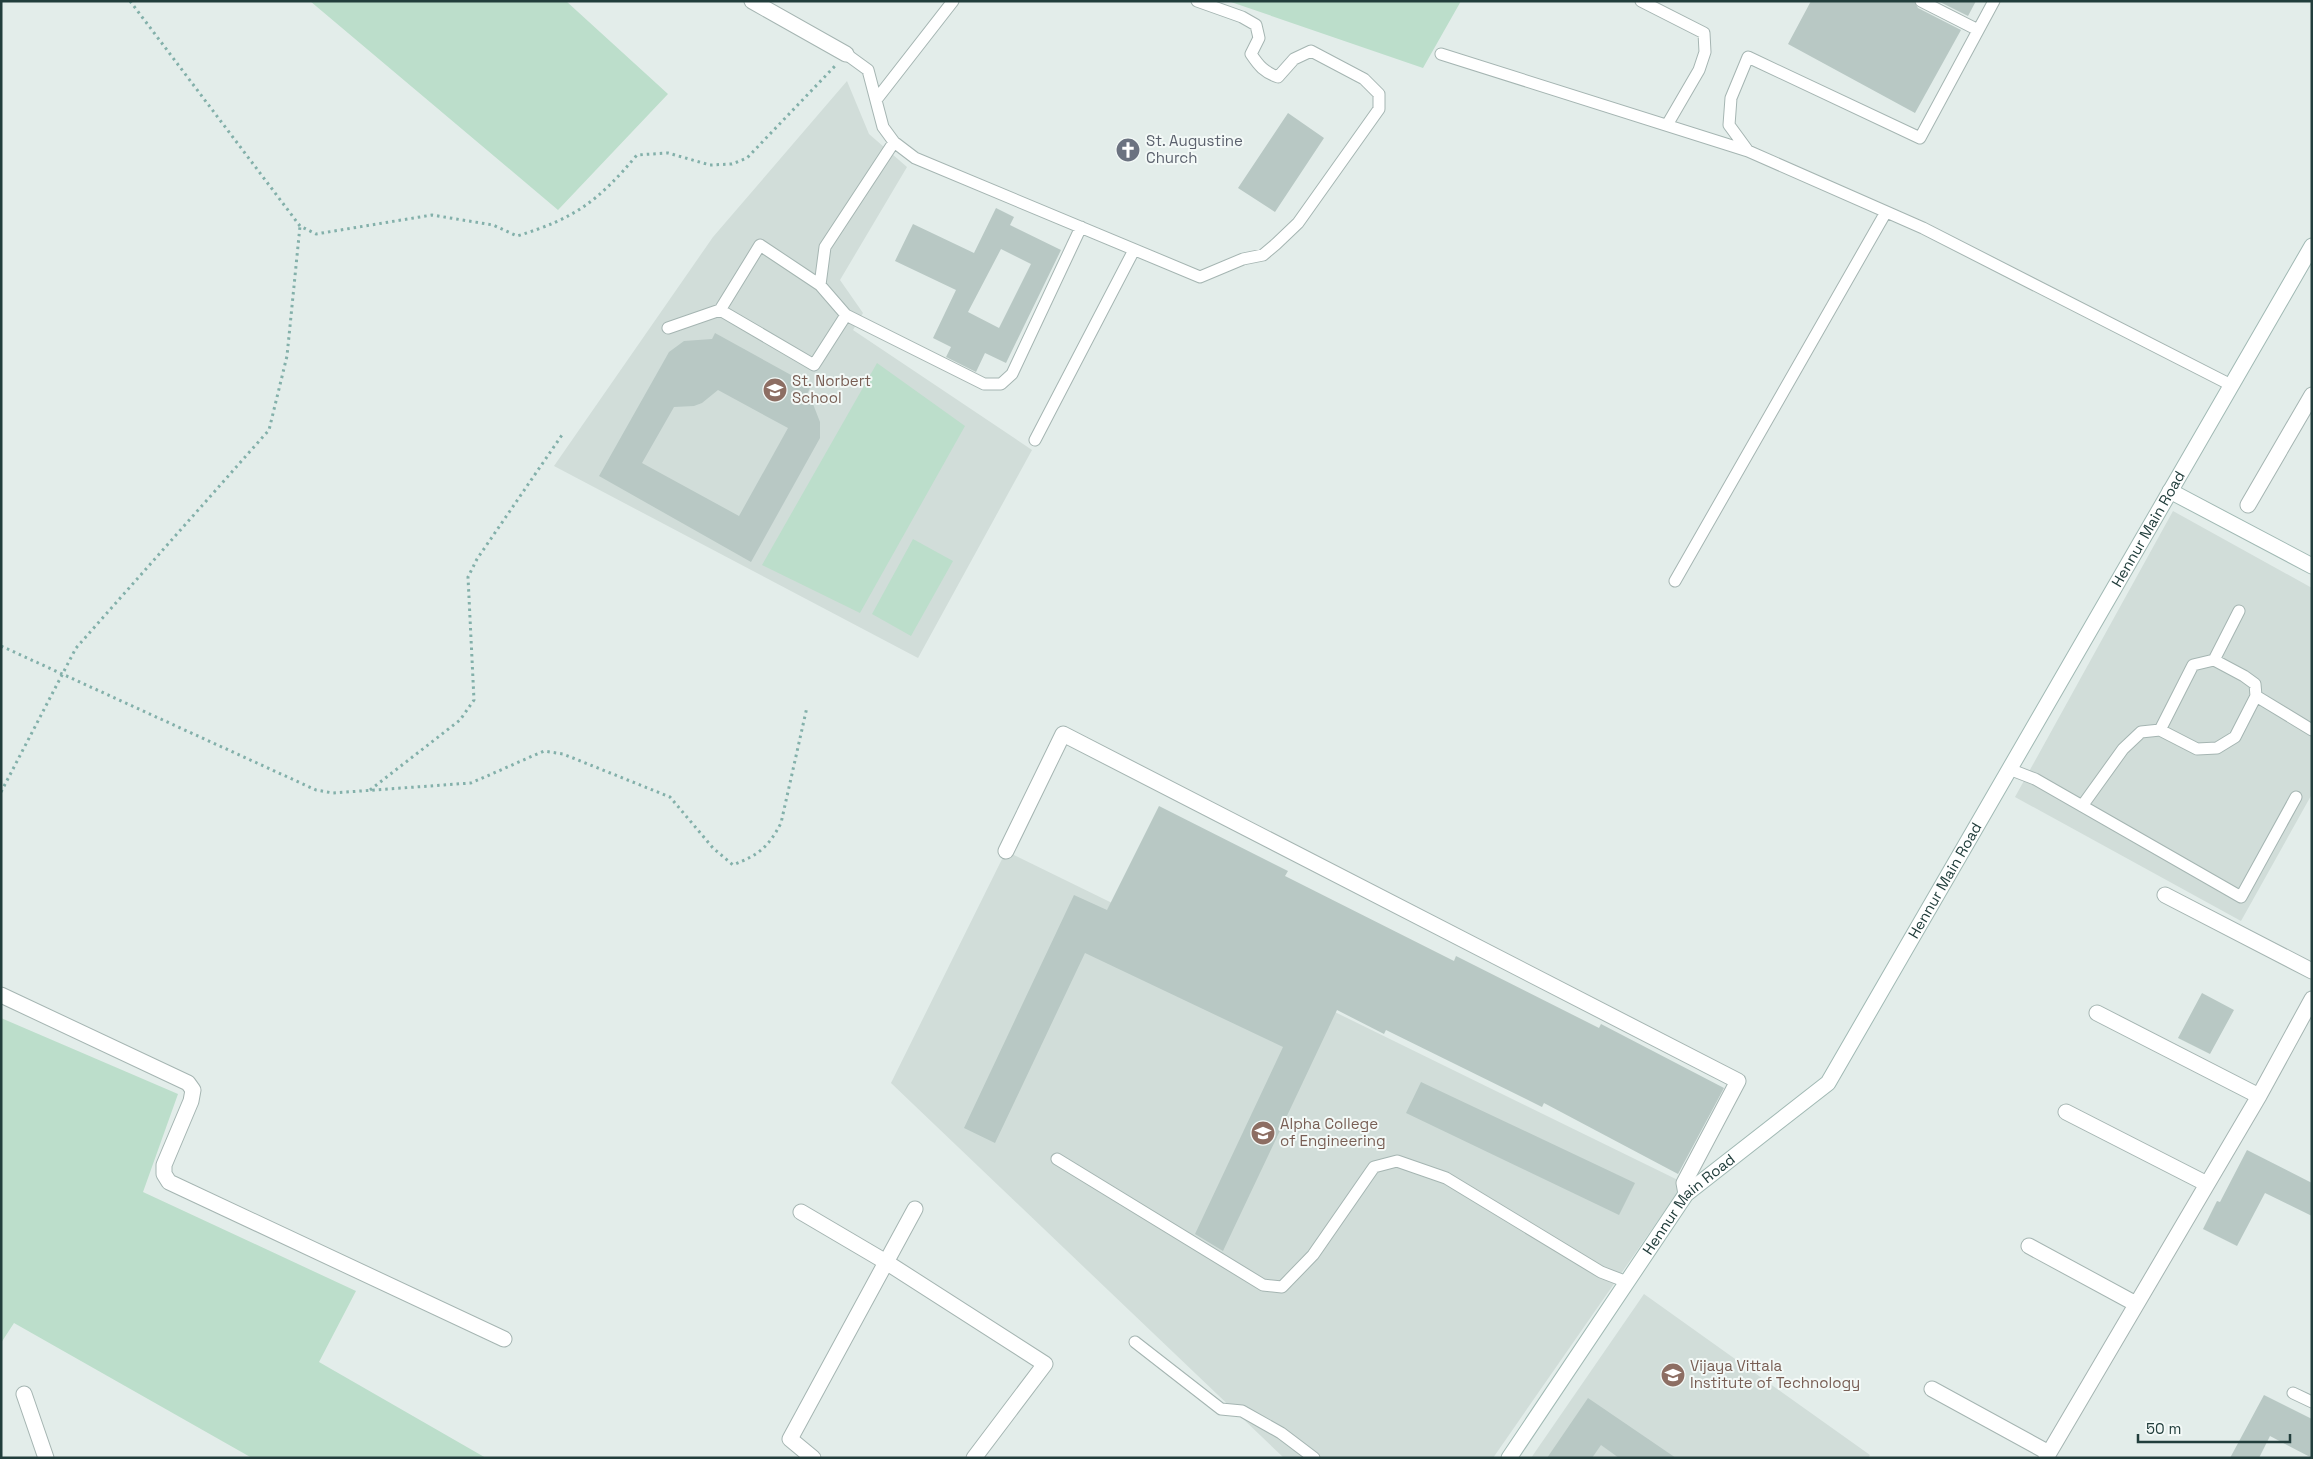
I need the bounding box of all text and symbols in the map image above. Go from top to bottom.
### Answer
place label: St. Augustine Church [1146,131,1243,167]
church icon: St. Augustine Church [1115,137,1141,163]
place label: St. Norbert School [792,371,871,407]
school or university icon: St. Norbert School [762,377,788,403]
street label: Hennur Main Road [2107,467,2189,590]
street label: Hennur Main Road [1904,819,1986,942]
place label: Alpha College of Engineering [1280,1114,1386,1150]
school or university icon: Alpha College of Engineering [1250,1120,1276,1146]
street label: Hennur Main Road [1638,1149,1739,1258]
place label: Vijaya Vittala Institute of Technology [1690,1356,1860,1392]
school or university icon: Vijaya Vittala Institute of Technology [1660,1362,1686,1388]
scale bar [2138,1412,2290,1444]
text: 50 m [2146,1419,2181,1438]

